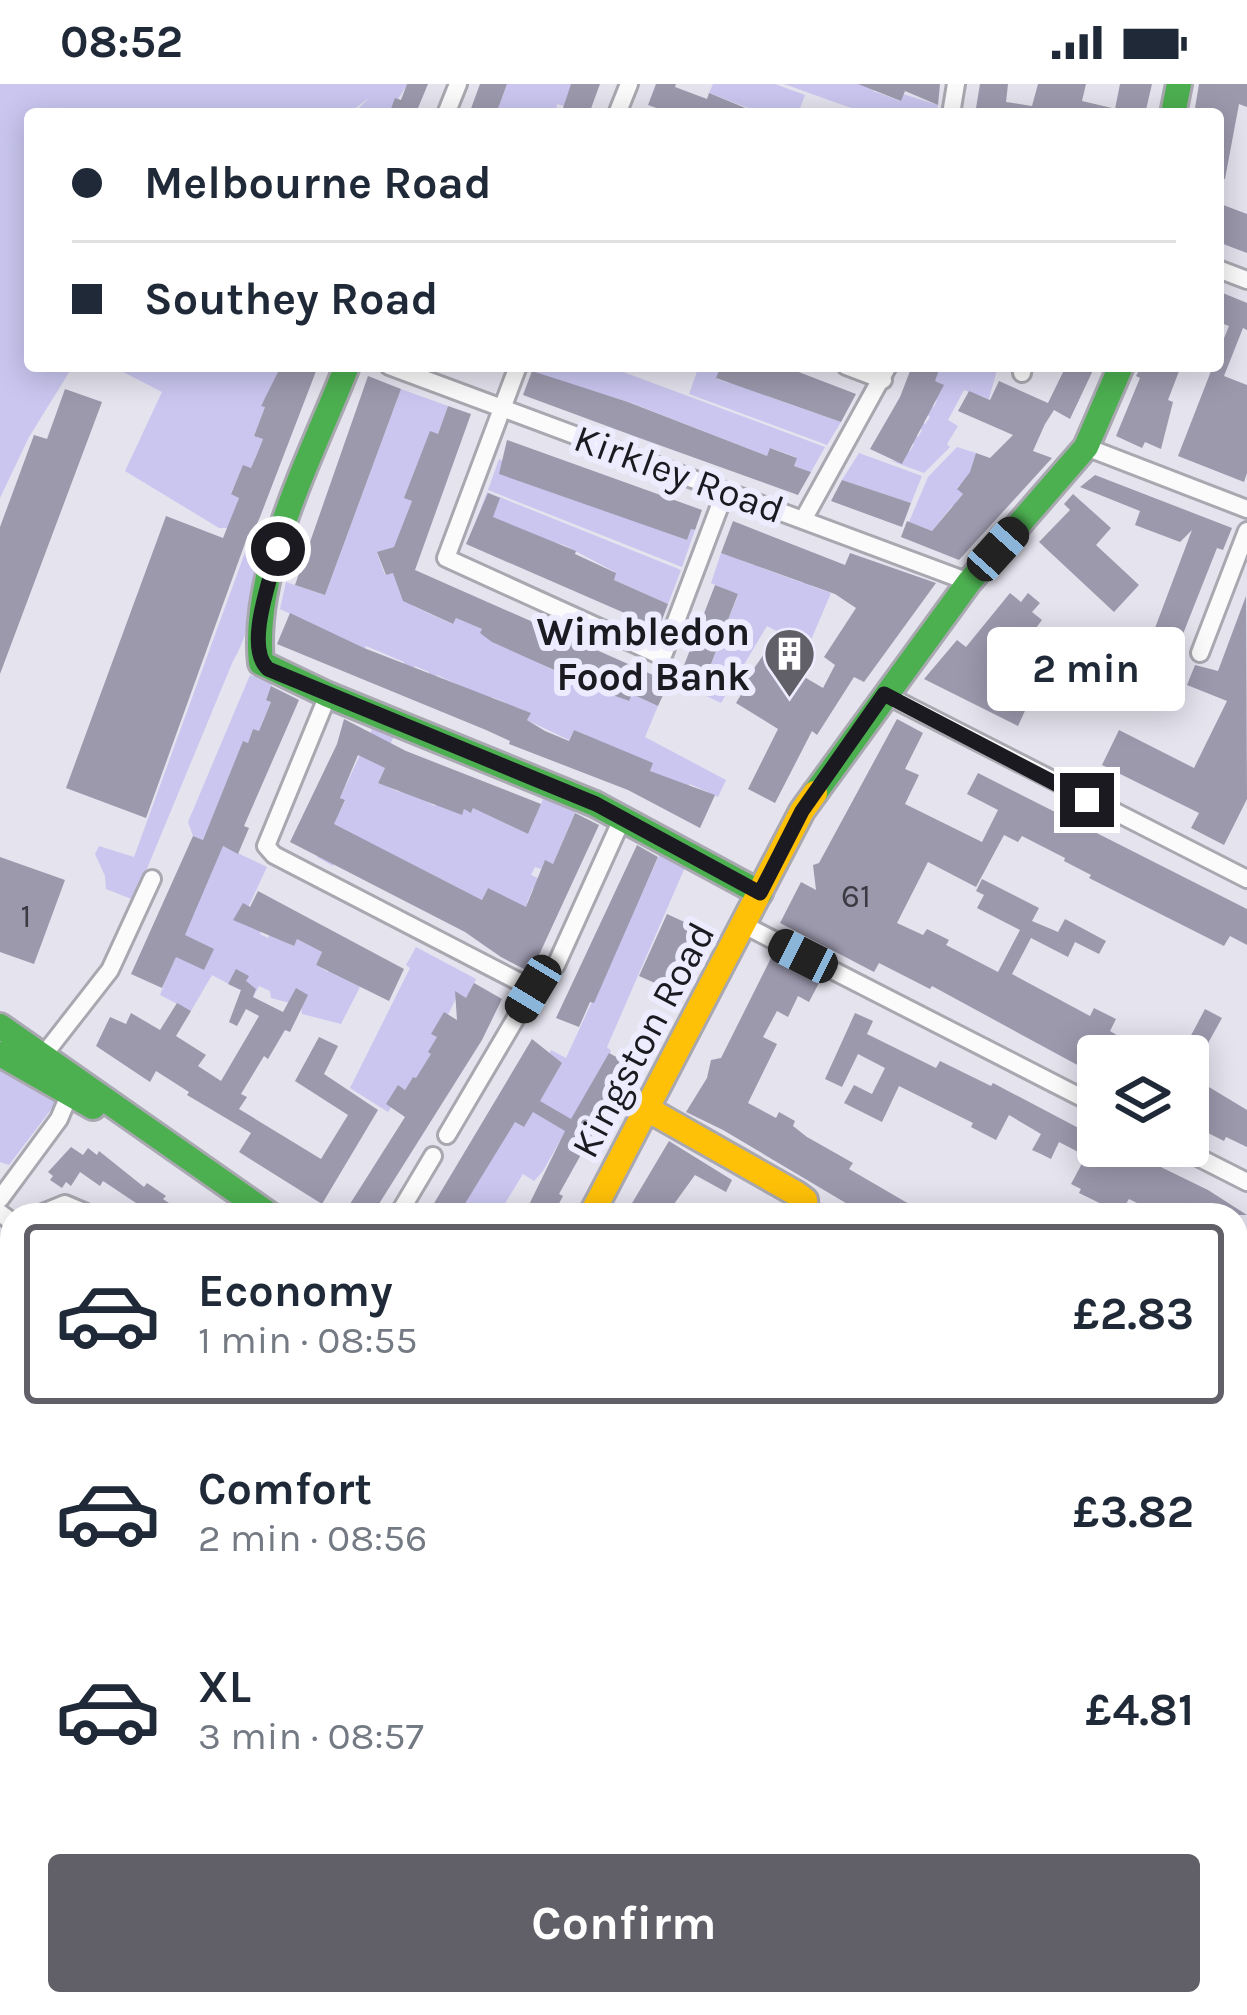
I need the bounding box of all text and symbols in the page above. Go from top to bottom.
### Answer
text: 08:52 [60,16,183,68]
text: Melbourne Road [144,157,492,209]
text: Southey Road [144,273,438,325]
street label: Kirkley Road [568,415,790,533]
car [961,510,1035,588]
route start [251,522,305,576]
place label: Wimbledon Food Bank [536,609,750,700]
building icon: Wimbledon Food Bank [761,626,817,700]
callout: 2 min [988,626,1186,710]
text: 2 min [1032,646,1140,692]
route end [1060,773,1114,827]
house number: 61 [841,877,871,915]
house number: 1 [21,897,31,935]
street label: Kingston Road [562,914,724,1166]
car [763,924,843,988]
car [499,949,567,1029]
map controls [1077,1035,1209,1167]
button: layers [1077,1035,1209,1167]
icon: car [54,1260,162,1368]
text: Economy [198,1265,393,1317]
text: £2.83 [1073,1288,1194,1340]
text: 1 min · 08:55 [198,1317,417,1363]
icon: car [54,1458,162,1566]
text: Comfort [198,1463,372,1515]
text: £3.82 [1073,1486,1194,1538]
text: 2 min · 08:56 [198,1515,427,1561]
icon: car [54,1656,162,1764]
text: XL [198,1661,251,1713]
text: £4.81 [1085,1684,1194,1736]
text: 3 min · 08:57 [198,1713,424,1759]
button: Confirm [48,1854,1200,1992]

